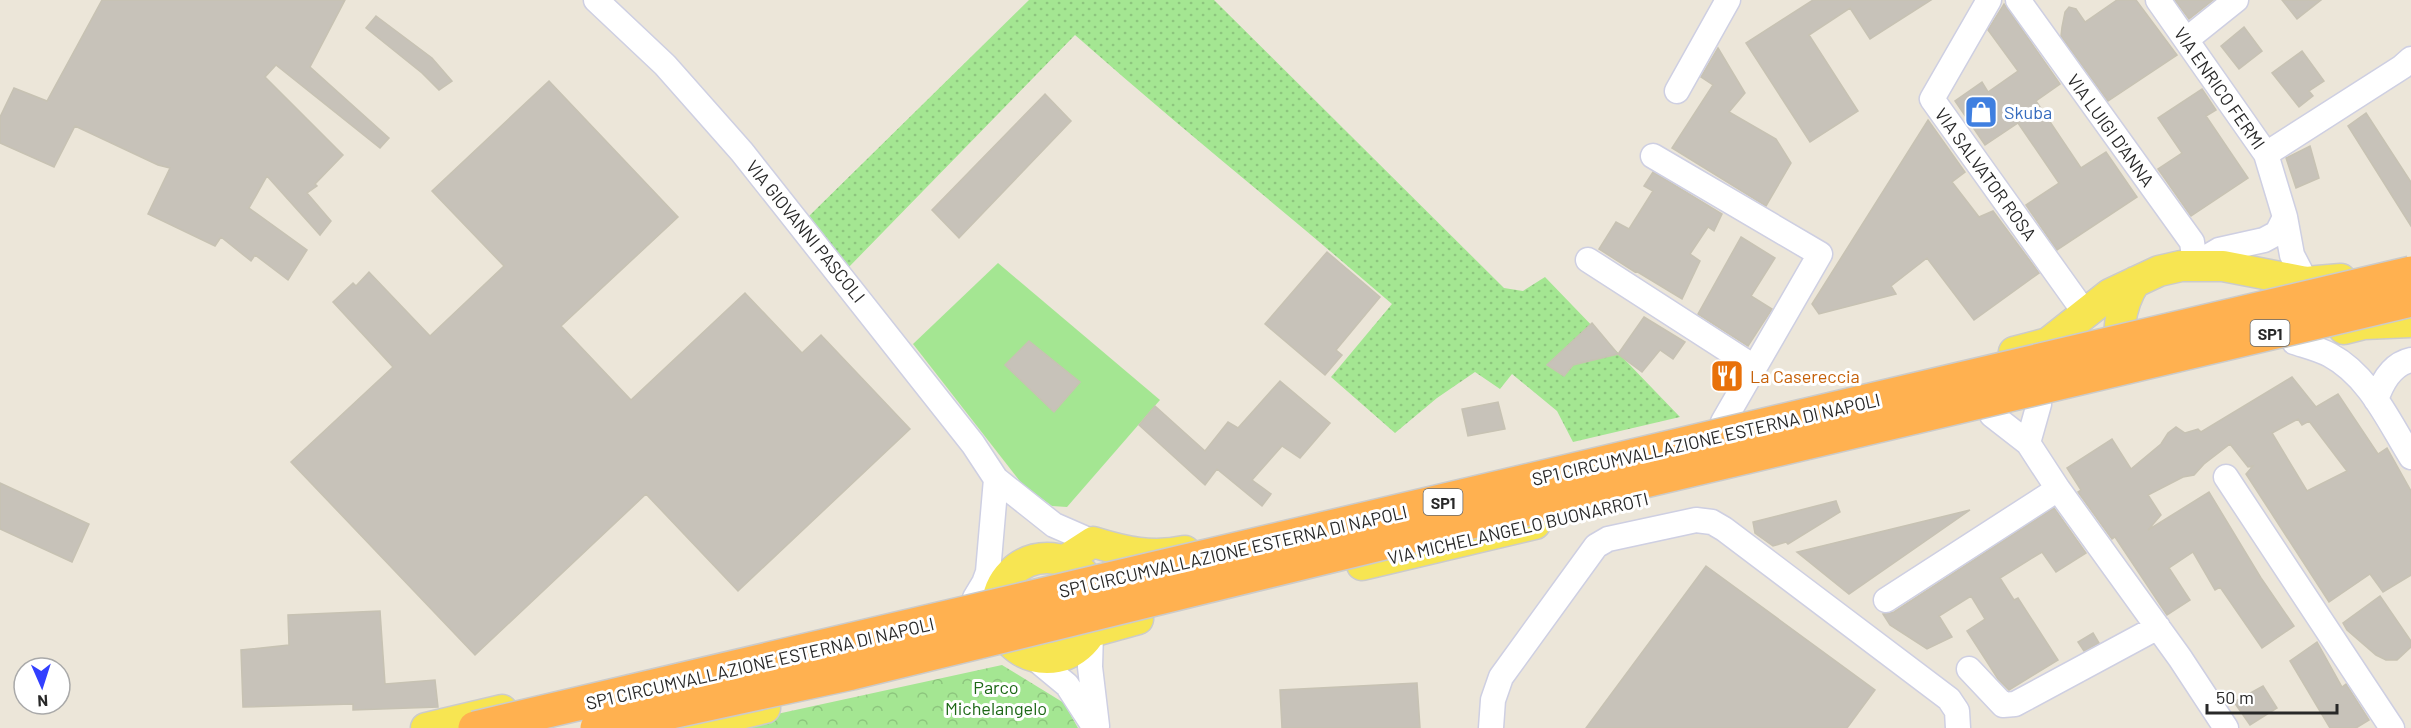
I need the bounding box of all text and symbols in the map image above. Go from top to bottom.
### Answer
street label: VIA ENRICO FERMI [2170,23,2270,153]
street label: VIA LUIGI D'ANNA [2063,69,2159,191]
shop icon: Skuba [1963,94,1999,130]
place label: Skuba [2004,101,2052,123]
street label: VIA SALVATOR ROSA [1931,103,2042,245]
street label: VIA GIOVANNI PASCOLI [742,155,870,307]
road number: SP1 [2250,320,2290,346]
restaurant icon: La Casereccia [1709,358,1745,394]
place label: La Casereccia [1750,365,1860,387]
street label: SP1 CIRCUMVALLAZIONE ESTERNA DI NAPOLI [1530,388,1882,490]
street label: VIA MICHELANGELO BUONARROTI [1386,487,1650,569]
road number: SP1 [1424,489,1462,515]
street label: SP1 CIRCUMVALLAZIONE ESTERNA DI NAPOLI [1057,500,1409,602]
street label: SP1 CIRCUMVALLAZIONE ESTERNA DI NAPOLI [584,612,936,714]
north arrow [12,656,72,716]
park label: Parco Michelangelo [945,676,1047,719]
scale bar [2207,677,2338,715]
text: 50 m [2216,686,2254,708]
text: N [37,692,49,711]

